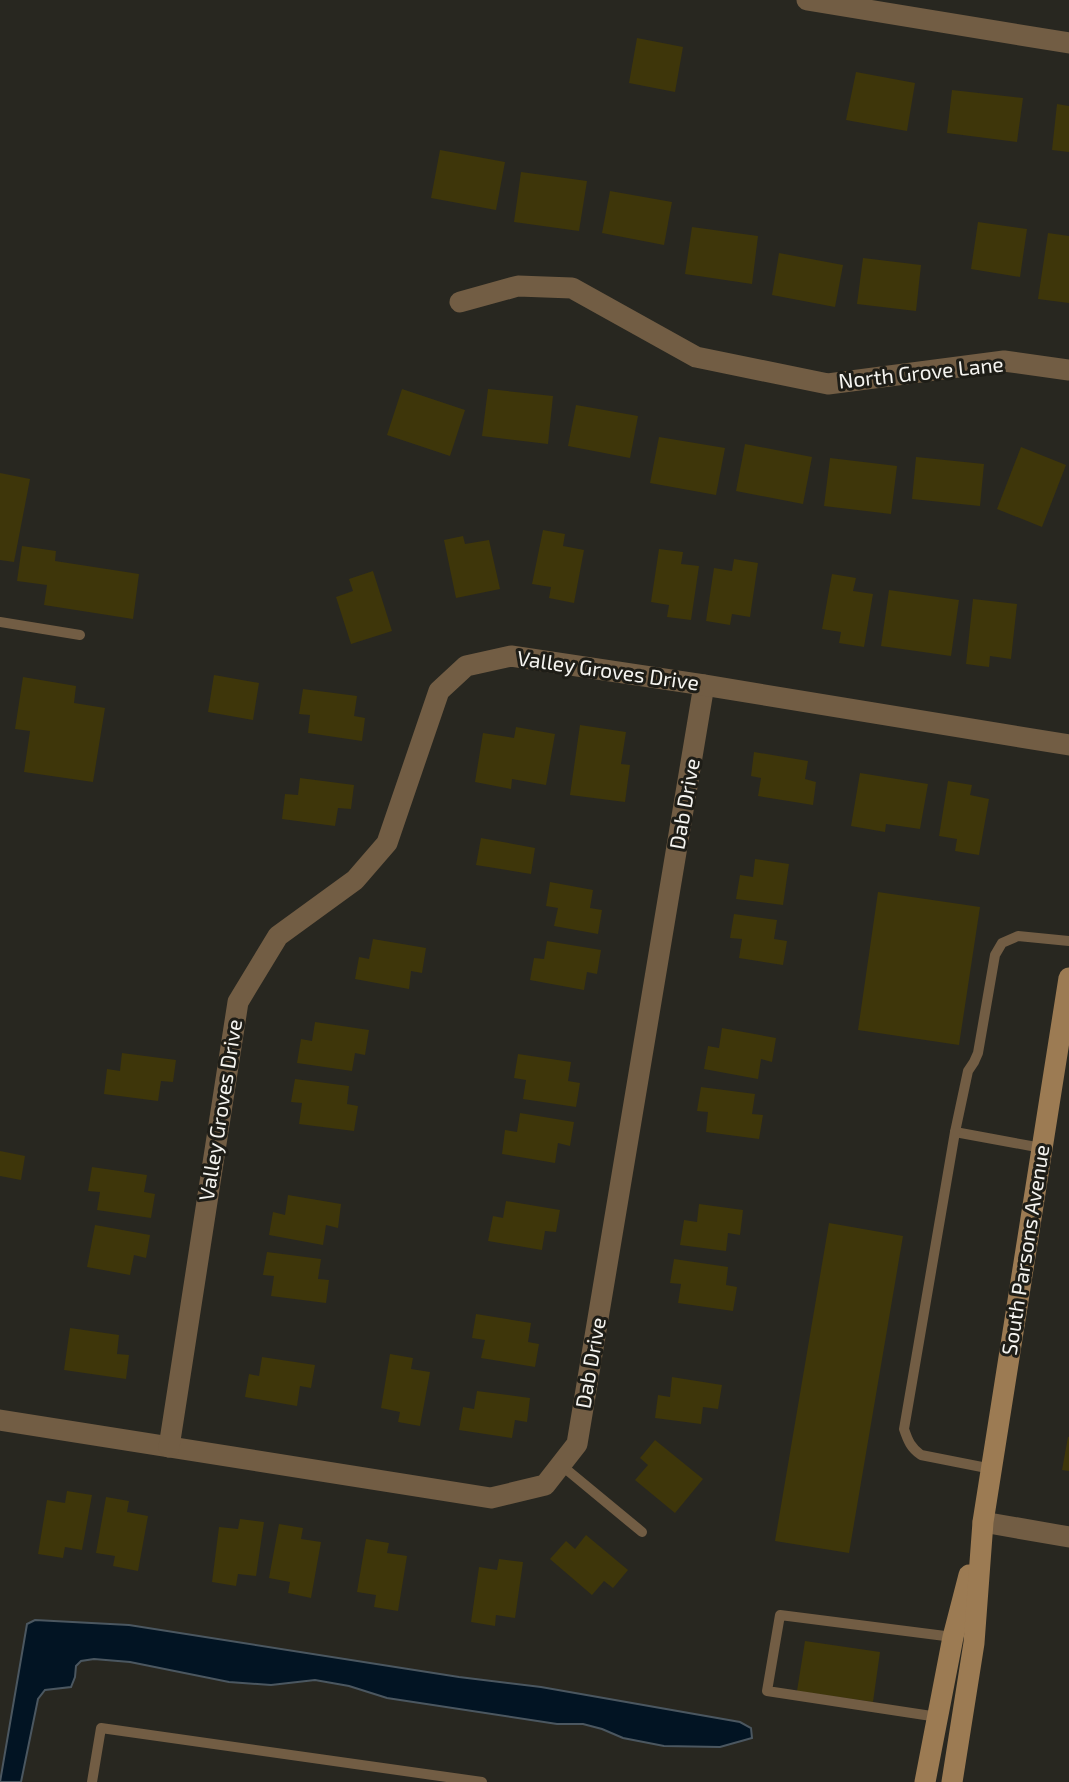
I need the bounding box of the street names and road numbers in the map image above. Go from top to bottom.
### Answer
street label: North Grove Lane [837,350,1005,393]
street label: Valley Groves Drive [516,644,701,695]
street label: Dab Drive [663,756,704,851]
street label: Valley Groves Drive [193,1017,246,1202]
street label: South Parsons Avenue [996,1143,1054,1357]
street label: Dab Drive [569,1315,610,1410]

